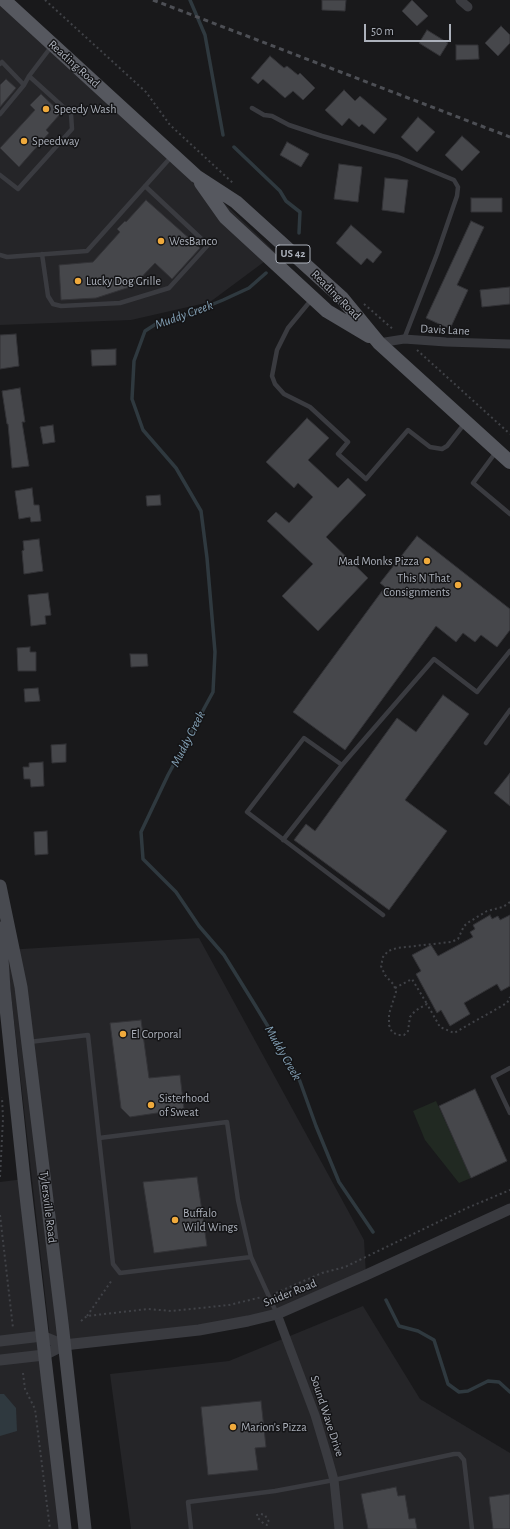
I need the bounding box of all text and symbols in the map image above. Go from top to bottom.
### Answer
scale bar [366,16,453,42]
text: 50 m [371,25,394,37]
street label: Reading Road [45,37,103,91]
place label: Speedy Wash [54,102,116,116]
marker: Speedy Wash [41,104,51,114]
place label: Speedway [32,134,79,148]
marker: Speedway [19,136,29,146]
place label: WesBanco [169,234,217,248]
marker: WesBanco [156,236,166,246]
road number: US 42 [276,245,310,263]
street label: Reading Road [308,267,364,323]
place label: Lucky Dog Grille [86,274,161,288]
marker: Lucky Dog Grille [73,276,83,286]
water label: Muddy Creek [153,297,215,333]
street label: Davis Lane [420,322,470,338]
place label: Mad Monks Pizza [338,554,419,568]
marker: Mad Monks Pizza [422,556,432,566]
place label: This N That Consignments [383,571,450,599]
marker: This N That Consignments [453,580,463,590]
water label: Muddy Creek [167,708,209,770]
water label: Muddy Creek [261,1023,305,1083]
place label: El Corporal [131,1027,182,1041]
marker: El Corporal [118,1029,128,1039]
place label: Sisterhood of Sweat [159,1091,209,1119]
marker: Sisterhood of Sweat [146,1100,156,1110]
street label: Tylersville Road [36,1170,60,1244]
place label: Buffalo Wild Wings [183,1206,238,1234]
marker: Buffalo Wild Wings [170,1215,180,1225]
street label: Snider Road [261,1276,319,1310]
street label: Sound Wave Drive [307,1374,347,1458]
place label: Marion’s Pizza [241,1420,307,1434]
marker: Marion’s Pizza [228,1422,238,1432]

